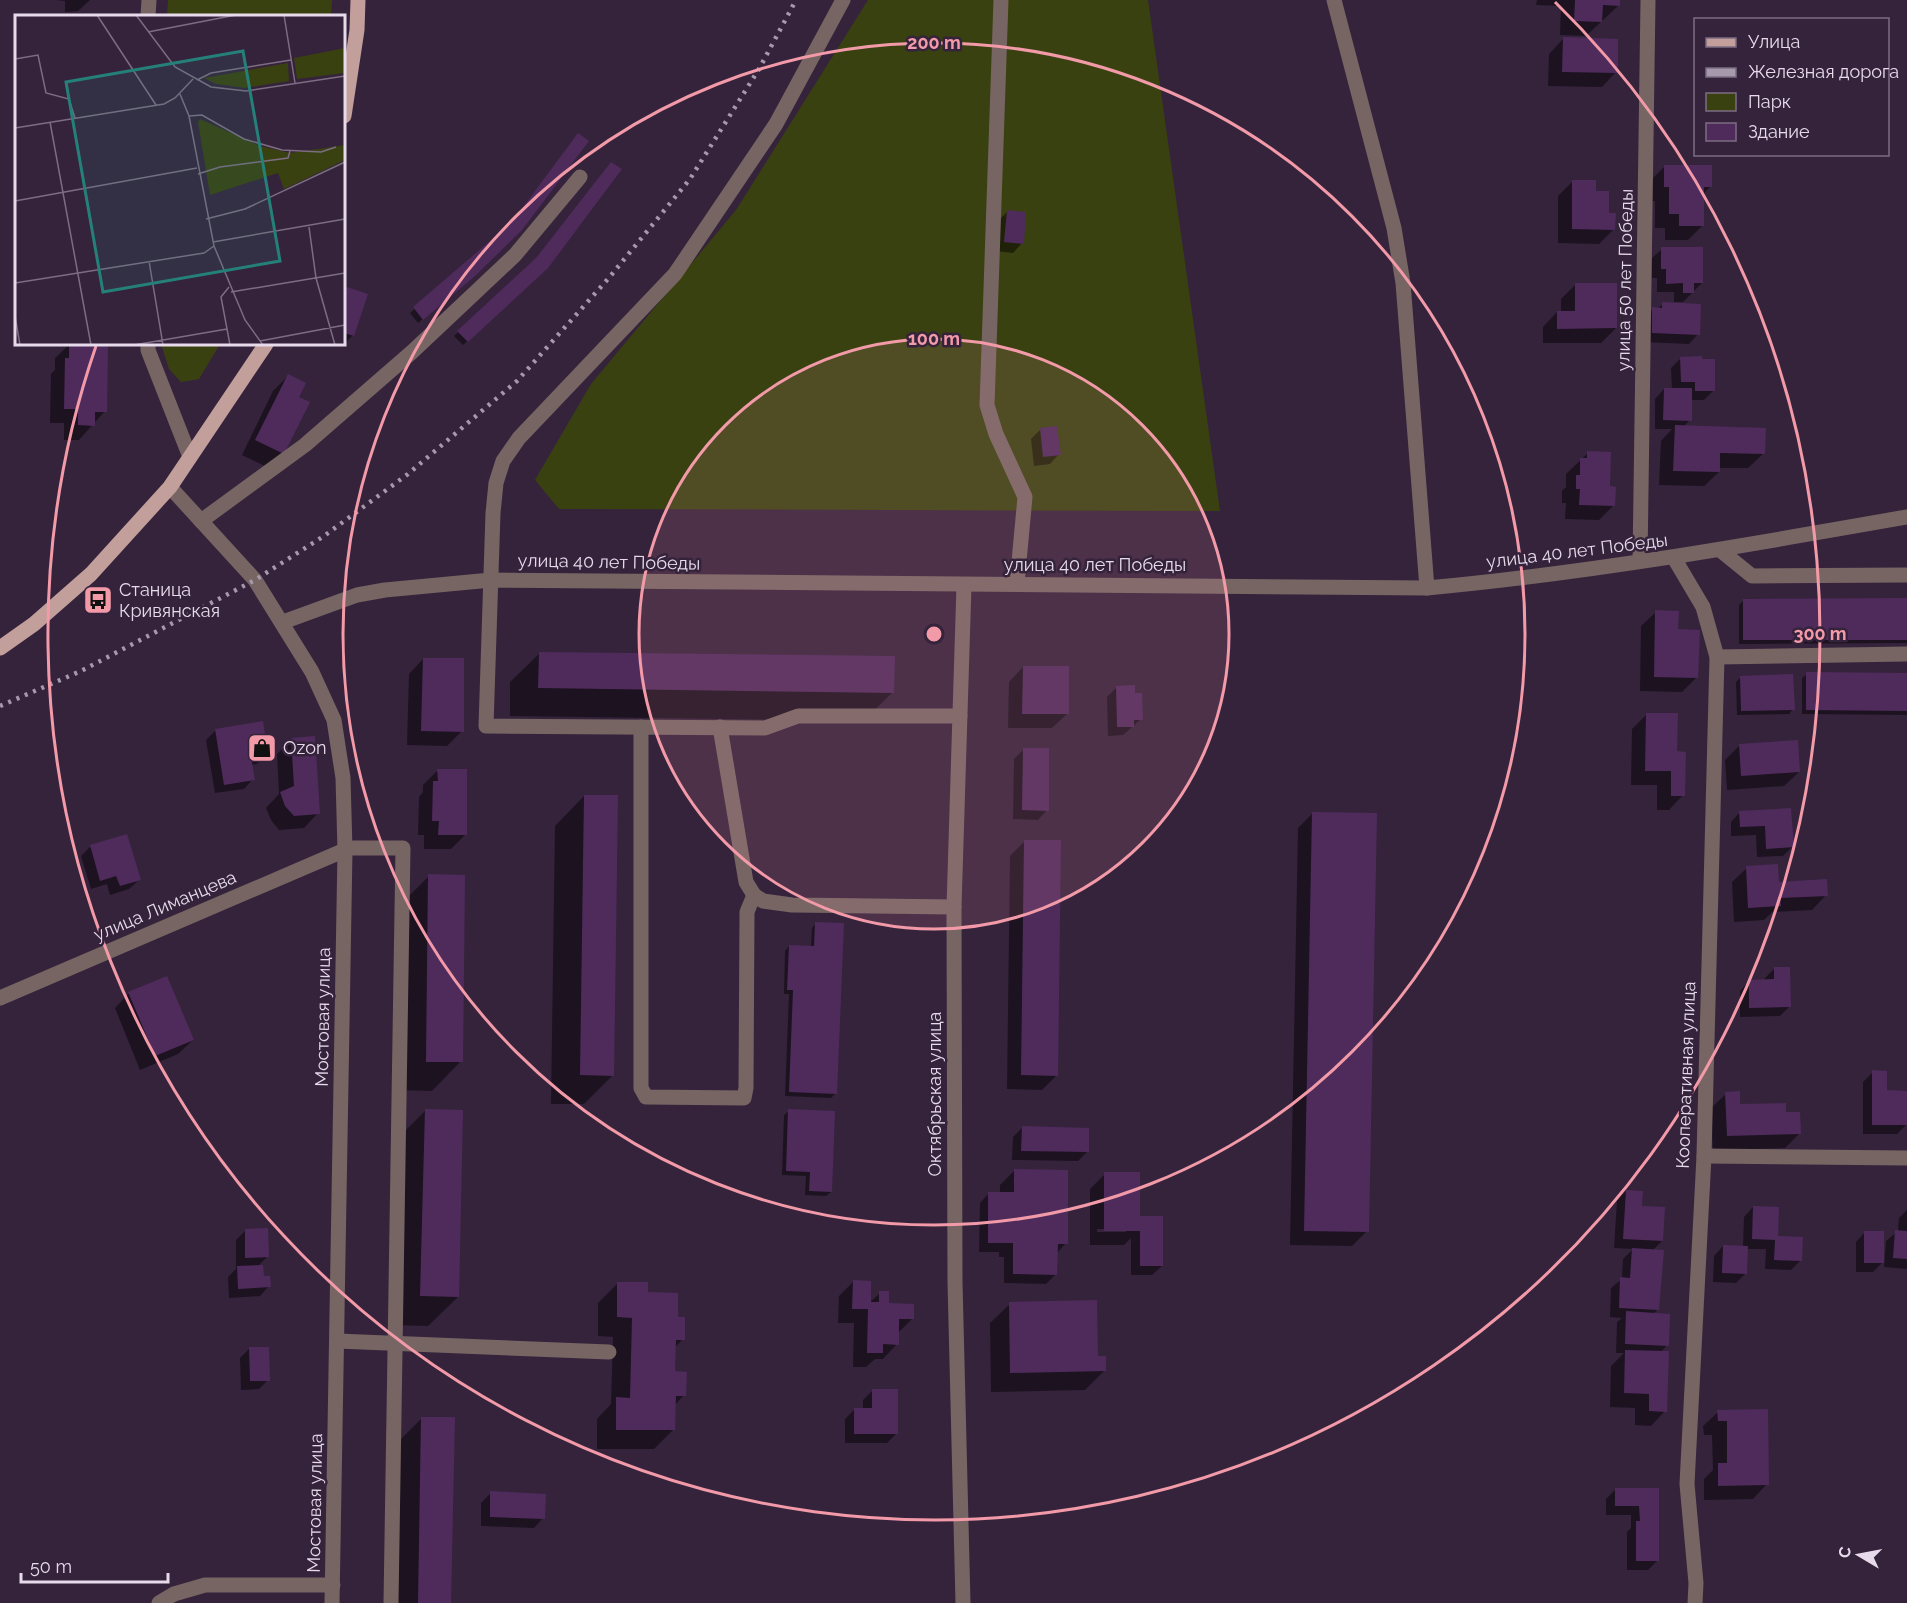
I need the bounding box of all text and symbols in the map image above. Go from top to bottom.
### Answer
inset map [15,15,345,345]
legend [1694,18,1889,156]
text: Улица [1748,31,1800,52]
text: 200 m [907,32,961,53]
text: Железная дорога [1748,61,1899,82]
text: Парк [1748,91,1791,112]
text: Здание [1748,121,1810,142]
street label: улица 50 лет Победы [1612,189,1637,371]
text: 100 m [908,328,960,349]
street label: улица 40 лет Победы [1485,529,1669,572]
street label: улица 40 лет Победы [518,549,701,574]
street label: улица 40 лет Победы [1004,554,1186,575]
place label: Станица Кривянская [119,579,220,621]
bus stop icon: Станица Кривянская [82,584,114,616]
text: 300 m [1793,623,1847,644]
centre of rings [924,624,944,644]
shop icon: Ozon [246,732,278,764]
place label: Ozon [283,737,326,758]
street label: улица Лиманцева [90,866,239,945]
street label: Мостовая улица [311,947,334,1087]
street label: Кооперативная улица [1672,981,1699,1169]
street label: Октябрьская улица [924,1012,945,1176]
street label: Мостовая улица [303,1433,326,1573]
north arrow [1829,1525,1889,1585]
text: С [1834,1545,1855,1560]
scale bar [21,1546,168,1584]
text: 50 m [30,1556,72,1577]

